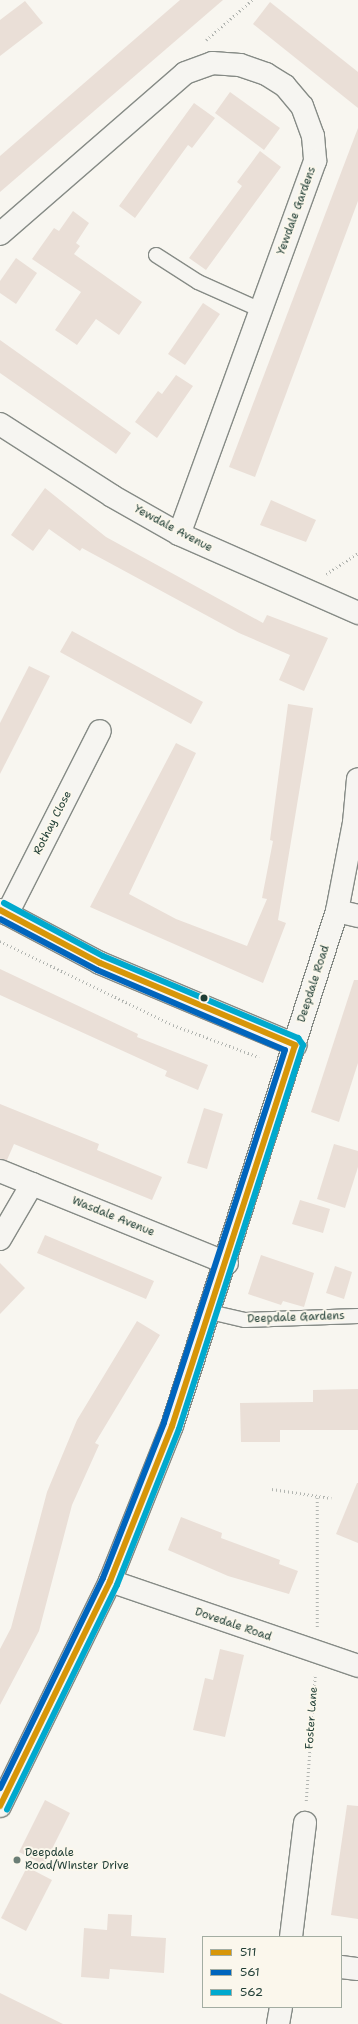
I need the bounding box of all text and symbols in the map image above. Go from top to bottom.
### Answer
street label: Yewdale Gardens [275,165,319,257]
street label: Yewdale Avenue [132,503,214,555]
street label: Rothay Close [31,789,75,857]
street label: Deepdale Road [295,944,333,1024]
unlabelled marker [199,993,209,1003]
street label: Wasdale Avenue [70,1194,156,1240]
street label: Deepdale Gardens [247,1310,345,1326]
street label: Dovedale Road [193,1606,273,1644]
street label: Foster Lane [303,1686,321,1750]
place label: Deepdale Road/Winster Drive [25,1847,129,1873]
marker: Deepdale Road/Winster Drive [12,1855,22,1865]
legend [202,1936,342,2008]
text: 511 [240,1944,256,1960]
text: 561 [240,1964,260,1980]
text: 562 [240,1984,263,2000]

